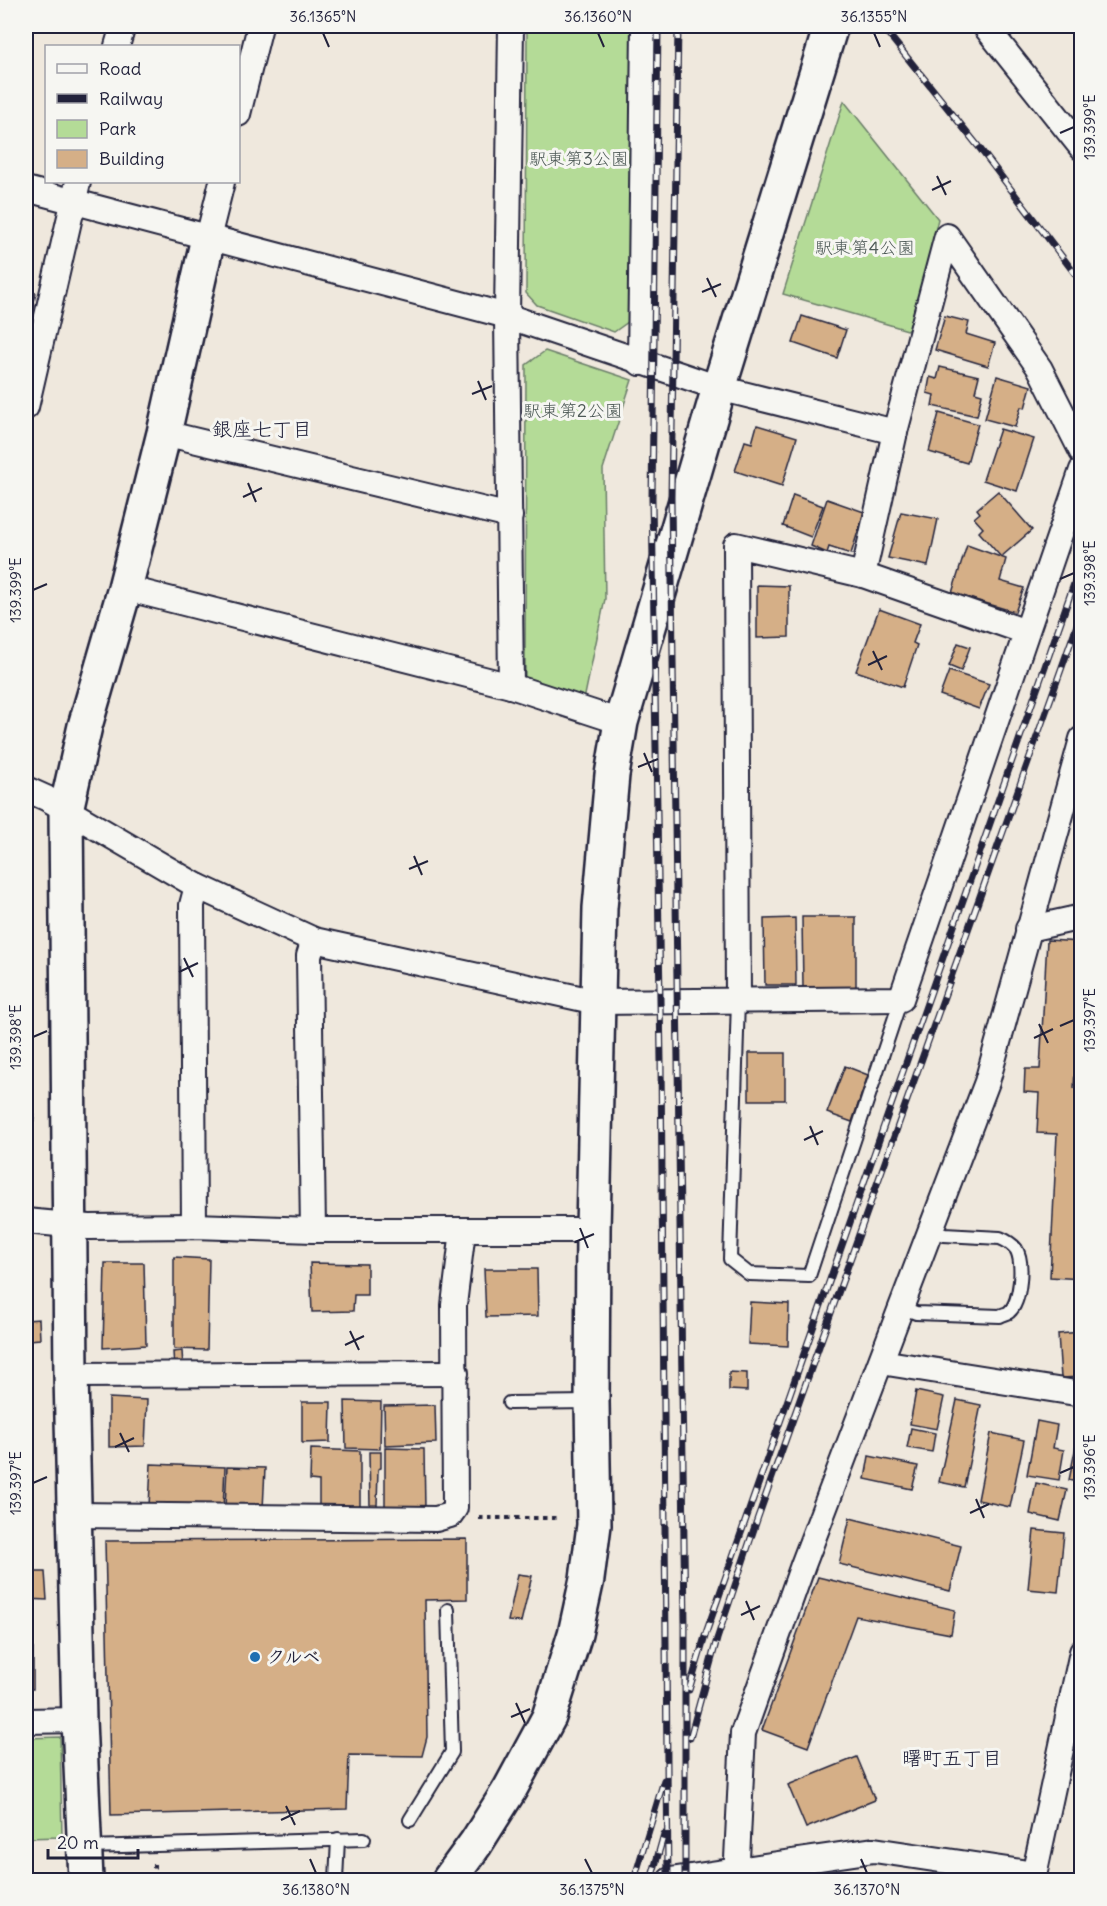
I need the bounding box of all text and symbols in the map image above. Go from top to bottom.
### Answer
text: 36.1365°N [290,7,356,26]
text: 36.1360°N [564,7,632,26]
text: 36.1355°N [841,7,907,26]
legend [45,45,240,183]
text: Road [99,57,142,80]
text: Railway [99,87,163,110]
text: 139.399°E [1080,94,1099,160]
text: Park [99,117,136,140]
text: Building [99,147,164,170]
park label: 駅東第3公園 [529,147,629,170]
park label: 駅東第4公園 [815,236,915,259]
park label: 駅東第2公園 [523,399,623,422]
district label: 銀座七丁目 [212,416,312,441]
text: 139.398°E [1080,540,1099,606]
text: 139.399°E [6,557,25,623]
text: 139.397°E [1080,988,1099,1052]
text: 139.398°E [6,1004,25,1070]
text: 139.396°E [1080,1434,1099,1500]
text: 139.397°E [6,1451,25,1515]
place label: クルベ [267,1645,320,1668]
marker: クルベ [248,1650,262,1664]
district label: 曙町五丁目 [902,1745,1002,1770]
scale bar [48,1822,138,1860]
text: 20 m [57,1831,99,1854]
text: 36.1380°N [282,1880,350,1899]
text: 36.1375°N [559,1880,625,1899]
text: 36.1370°N [834,1880,900,1899]

